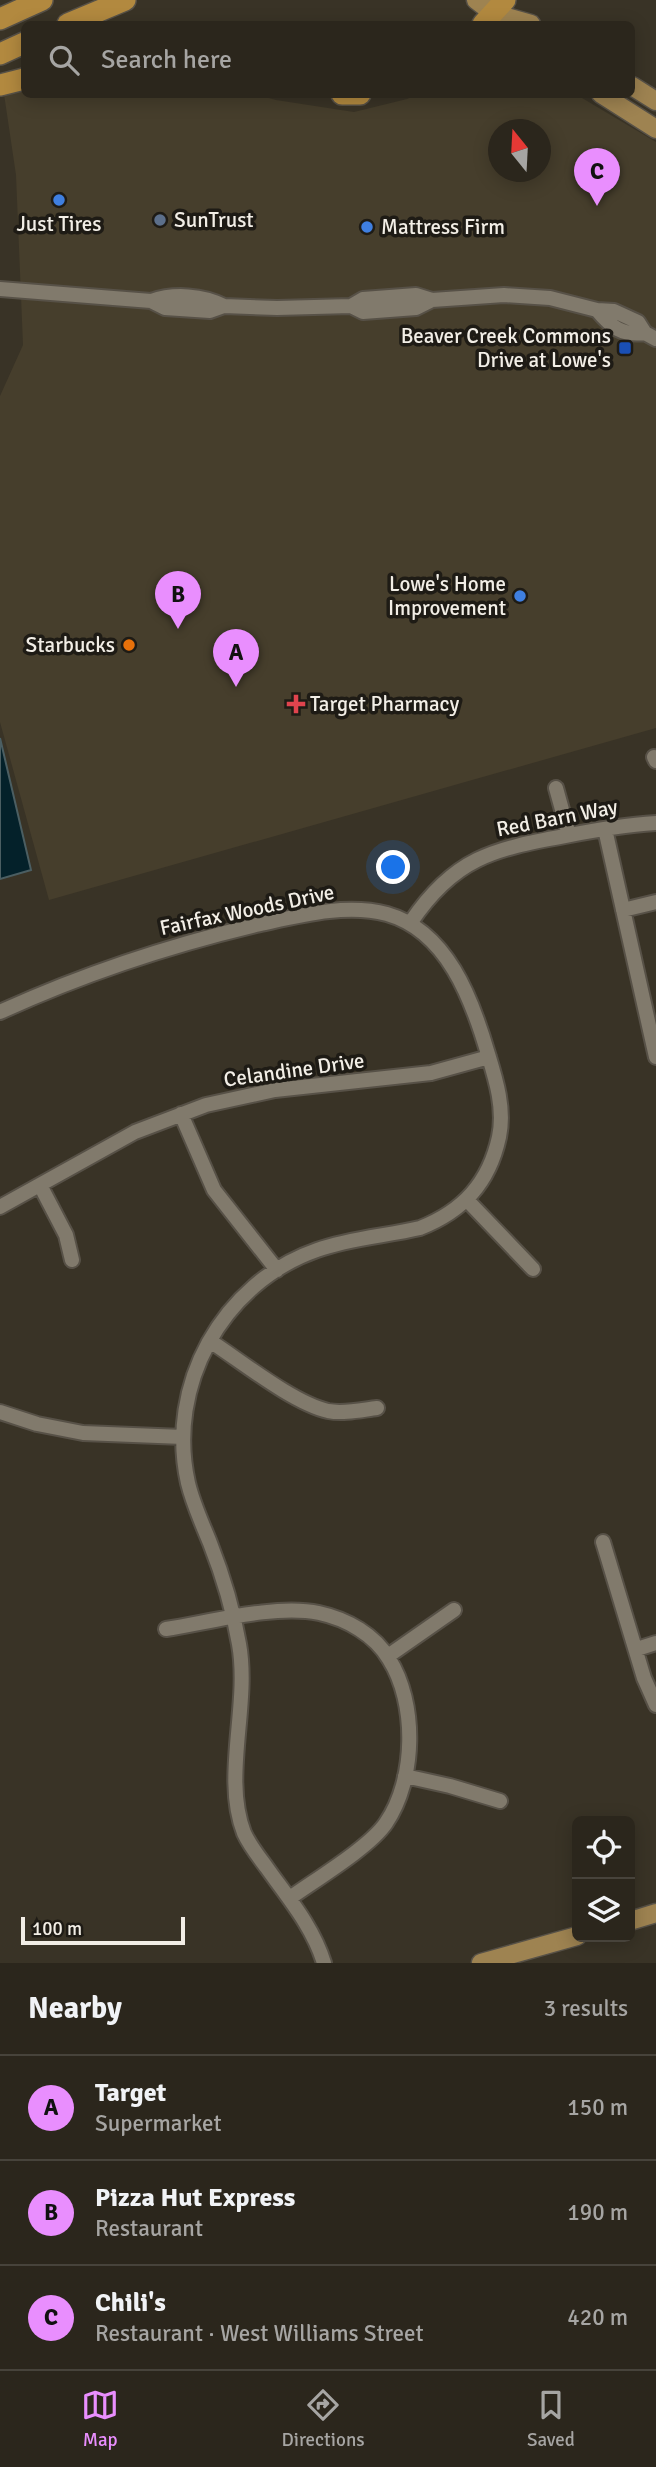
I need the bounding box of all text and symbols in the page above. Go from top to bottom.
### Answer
search box [21,21,635,98]
icon: search [45,41,83,79]
text: Search here [101,44,232,76]
north arrow [488,119,551,182]
pin: C [574,148,620,206]
marker: Just Tires [51,192,67,208]
place label: SunTrust [174,207,254,233]
place label: Just Tires [16,211,102,237]
marker: SunTrust [152,212,168,228]
place label: Mattress Firm [381,214,505,240]
marker: Mattress Firm [359,219,375,235]
place label: Beaver Creek Commons Drive at Lowe's [401,323,611,373]
marker: Beaver Creek Commons Drive at Lowe's [617,340,633,356]
pin: B [155,571,201,629]
place label: Lowe's Home Improvement [388,571,506,621]
marker: Lowe's Home Improvement [512,588,528,604]
pin: A [213,629,259,687]
place label: Starbucks [25,632,115,658]
marker: Starbucks [121,637,137,653]
place label: Target Pharmacy [310,691,459,717]
marker: Target Pharmacy [288,696,304,712]
street label: Red Barn Way [494,793,620,842]
your location [376,850,410,884]
street label: Fairfax Woods Drive [157,879,337,941]
street label: Celandine Drive [222,1047,366,1093]
map controls [572,1816,635,1942]
button: locate [572,1816,635,1879]
button: layers [572,1879,635,1942]
scale bar [21,1914,186,1946]
text: 100 m [32,1917,82,1941]
text: Nearby [28,1990,122,2027]
text: 3 results [544,1994,628,2023]
text: Target [95,2077,166,2109]
text: A [44,2093,58,2122]
text: 150 m [567,2093,628,2122]
text: Supermarket [95,2109,222,2138]
text: Pizza Hut Express [95,2182,295,2214]
text: B [44,2198,58,2227]
text: 190 m [567,2198,628,2227]
text: Restaurant [95,2214,203,2243]
text: Chili's [95,2287,166,2319]
text: C [44,2303,58,2332]
text: 420 m [567,2303,628,2332]
text: Restaurant · West Williams Street [95,2319,424,2348]
tab: Map [81,2386,119,2452]
tab: Directions [282,2386,365,2452]
tab: Saved [527,2386,575,2452]

